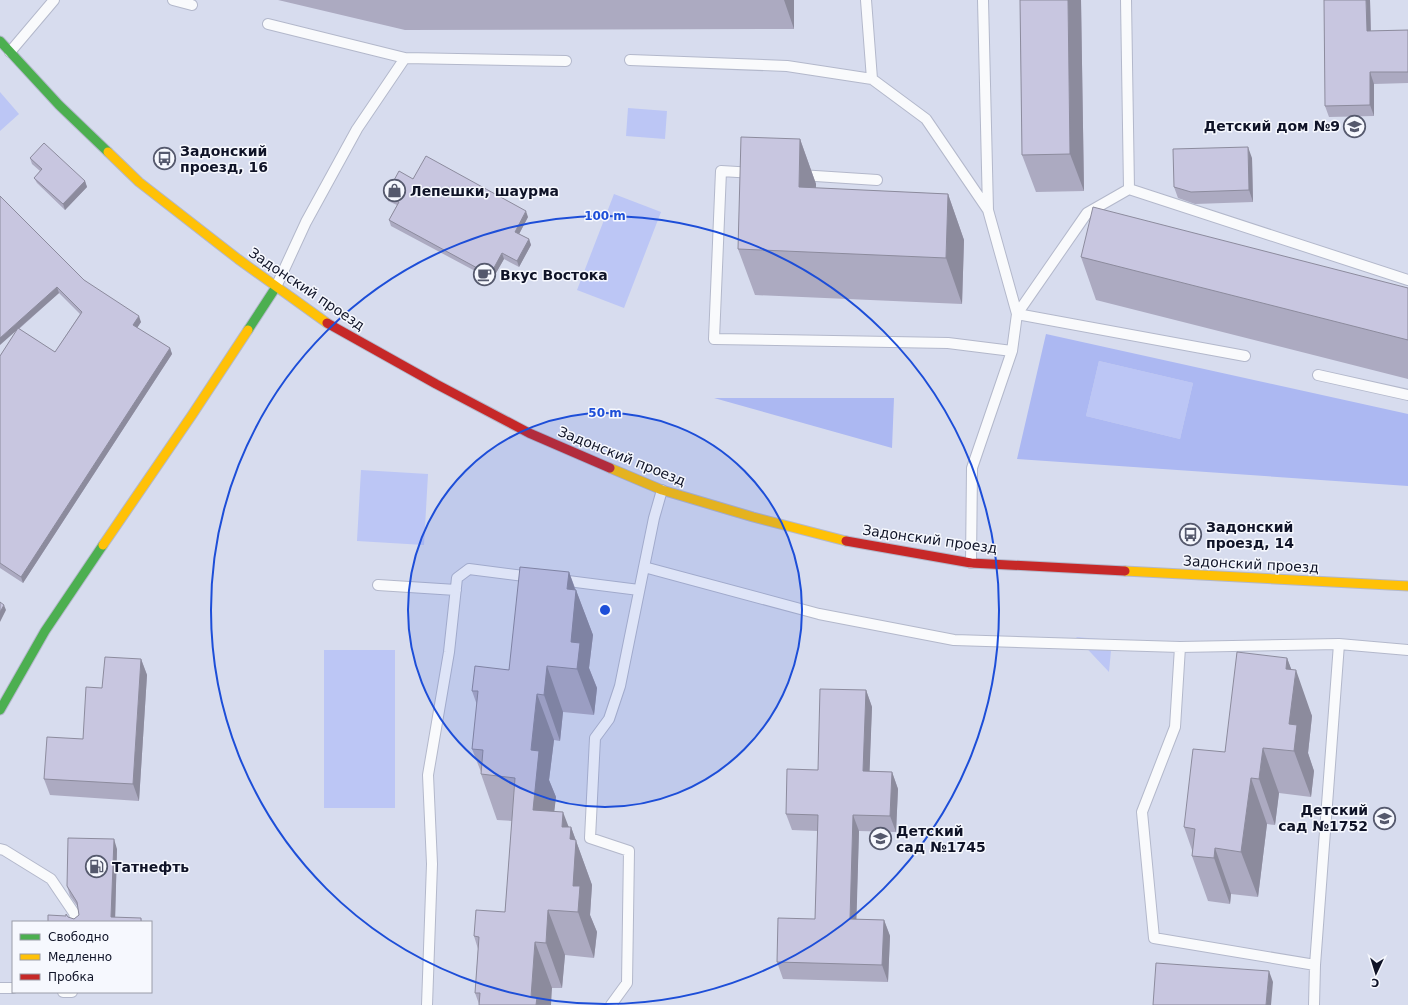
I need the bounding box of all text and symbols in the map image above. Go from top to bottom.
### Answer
school or university icon: Детский дом №9 [1342,113,1368,139]
place label: Детский дом №9 [1204,118,1340,134]
place label: Задонский проезд, 16 [180,143,268,175]
bus stop icon: Задонский проезд, 16 [151,146,177,172]
shop icon: Лепешки, шаурма [382,178,408,204]
place label: Лепешки, шаурма [410,183,559,199]
text: 100 m [584,209,626,223]
street label: Задонский проезд [246,244,368,334]
cafe icon: Вкус Востока [471,262,497,288]
place label: Вкус Востока [500,267,608,283]
text: 50 m [588,406,622,420]
street label: Задонский проезд [556,423,688,489]
place label: Задонский проезд, 14 [1206,519,1294,551]
street label: Задонский проезд [861,522,999,556]
bus stop icon: Задонский проезд, 14 [1178,522,1204,548]
street label: Задонский проезд [1183,552,1319,576]
centre of rings [598,603,612,617]
place label: Детский сад №1752 [1278,802,1368,834]
school or university icon: Детский сад №1752 [1371,805,1397,831]
place label: Детский сад №1745 [896,823,986,855]
school or university icon: Детский сад №1745 [868,826,894,852]
fuel station icon: Татнефть [84,854,110,880]
place label: Татнефть [112,859,189,875]
legend [12,921,152,993]
text: Свободно [48,930,109,944]
text: Медленно [48,950,112,964]
north arrow [1356,953,1396,993]
text: Пробка [48,970,94,984]
text: С [1371,976,1380,989]

